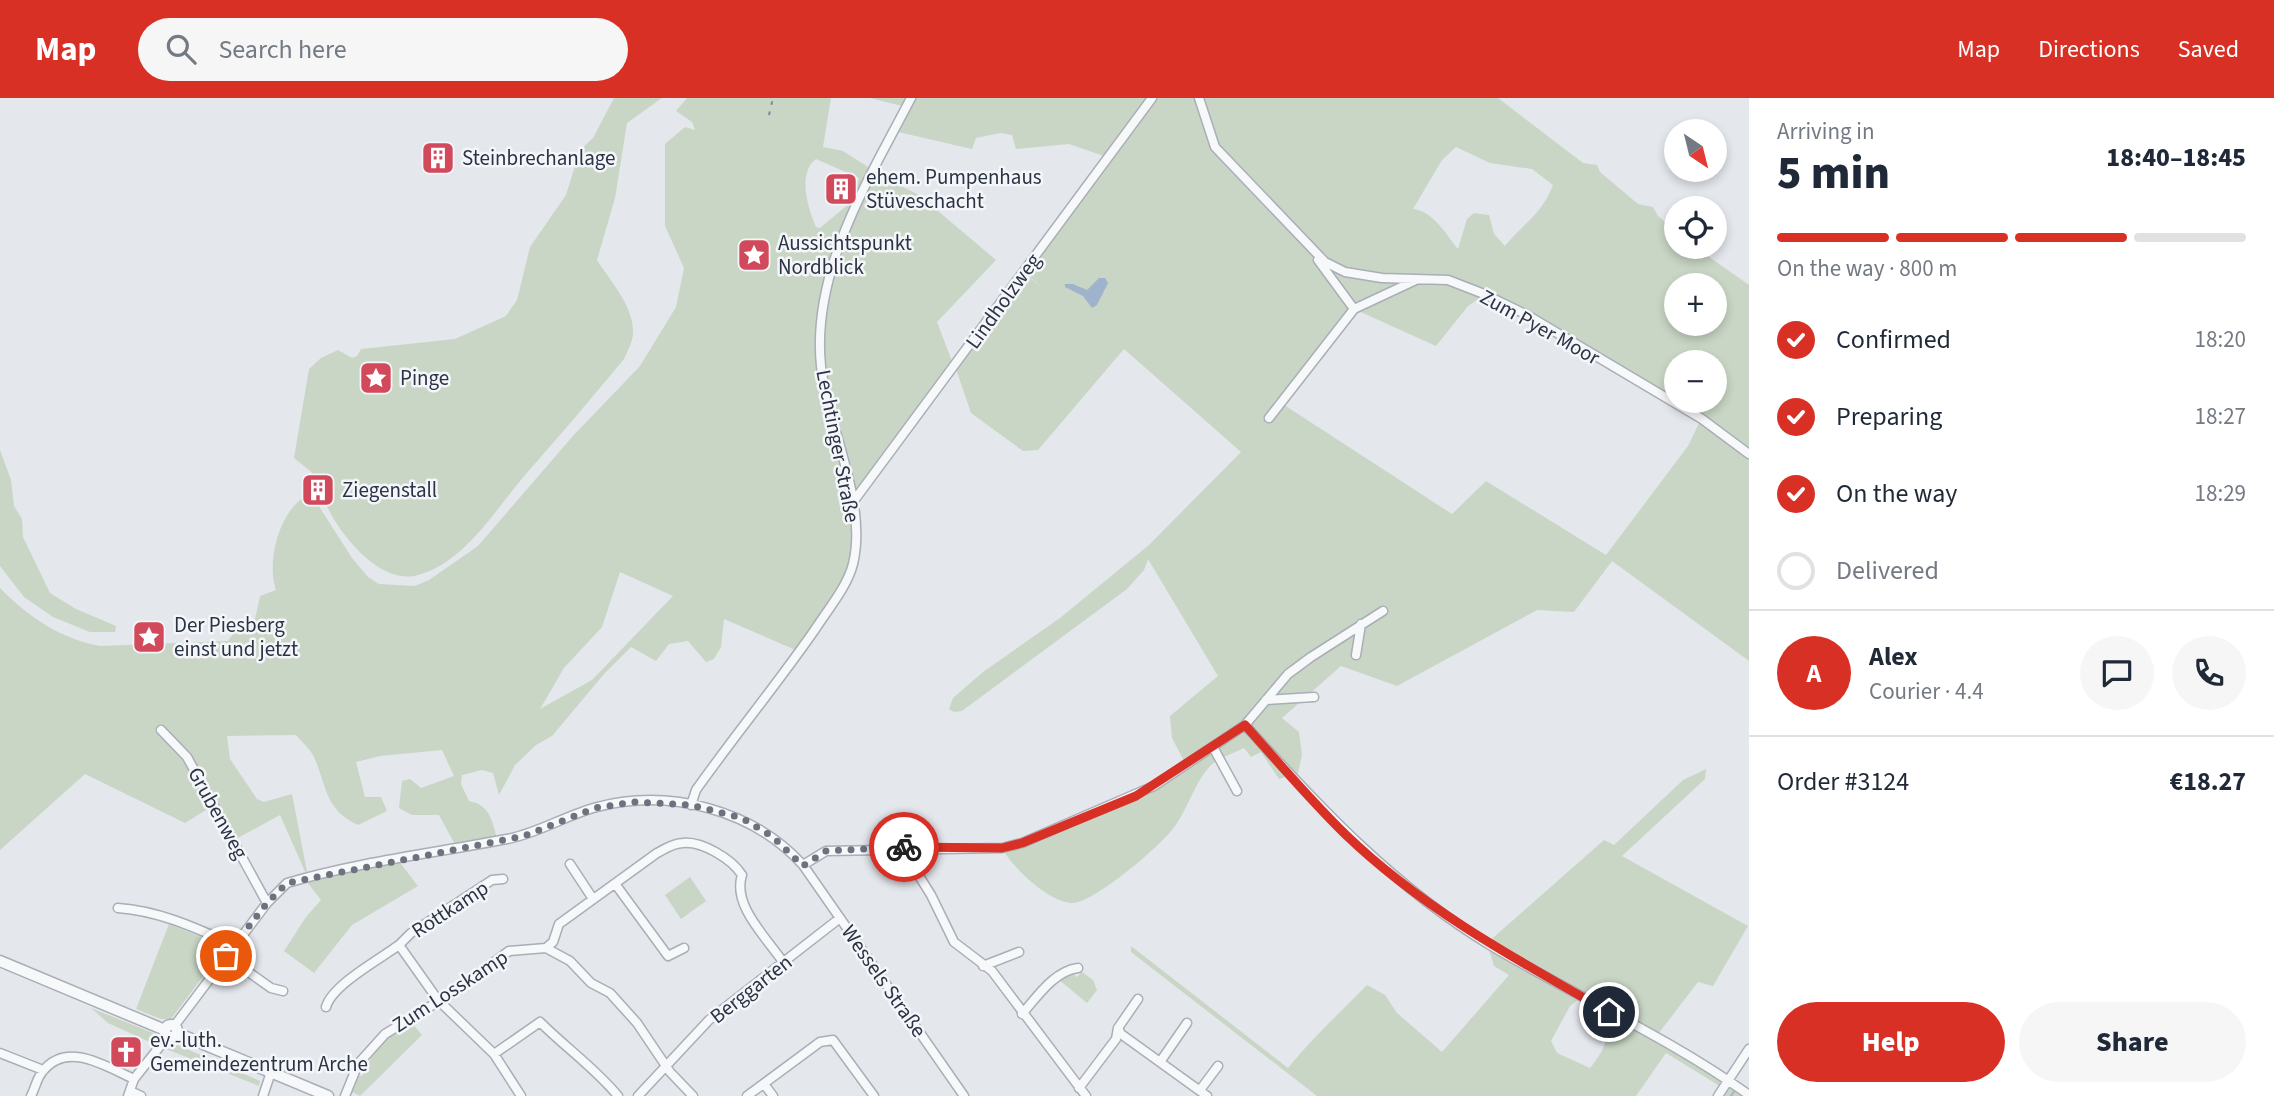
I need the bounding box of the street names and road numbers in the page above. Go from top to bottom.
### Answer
street label: Lindholzweg [958,247,1048,355]
street label: Zum Pyer Moor [1475,282,1606,373]
street label: Lechtinger Straße [808,367,868,525]
street label: Grubenweg [180,762,256,865]
street label: Rottkamp [406,873,494,945]
street label: Wessels Straße [834,919,934,1043]
street label: Zum Losskamp [386,942,514,1040]
street label: Berggarten [703,947,799,1031]

